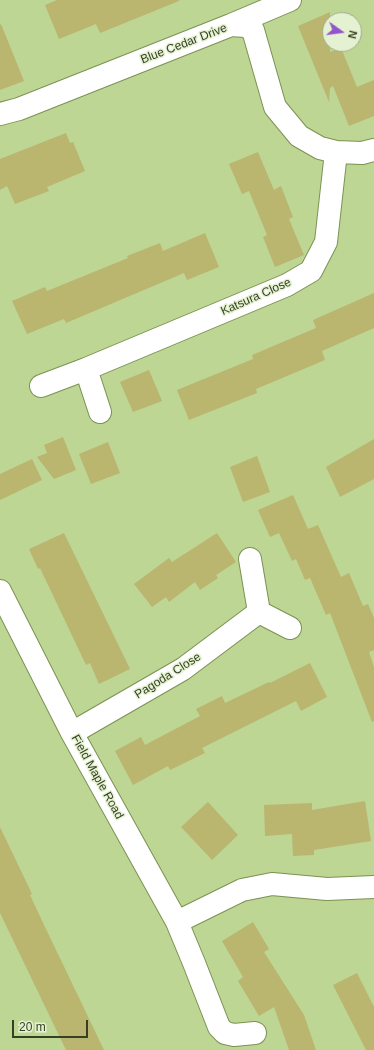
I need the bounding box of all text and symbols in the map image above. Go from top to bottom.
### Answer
north arrow [322,12,362,52]
street label: Blue Cedar Drive [139,21,229,67]
text: N [346,29,359,40]
street label: Katsura Close [219,275,293,319]
street label: Pagoda Close [132,650,204,702]
street label: Field Maple Road [68,732,126,822]
scale bar [14,1012,90,1038]
text: 20 m [19,1020,46,1034]

